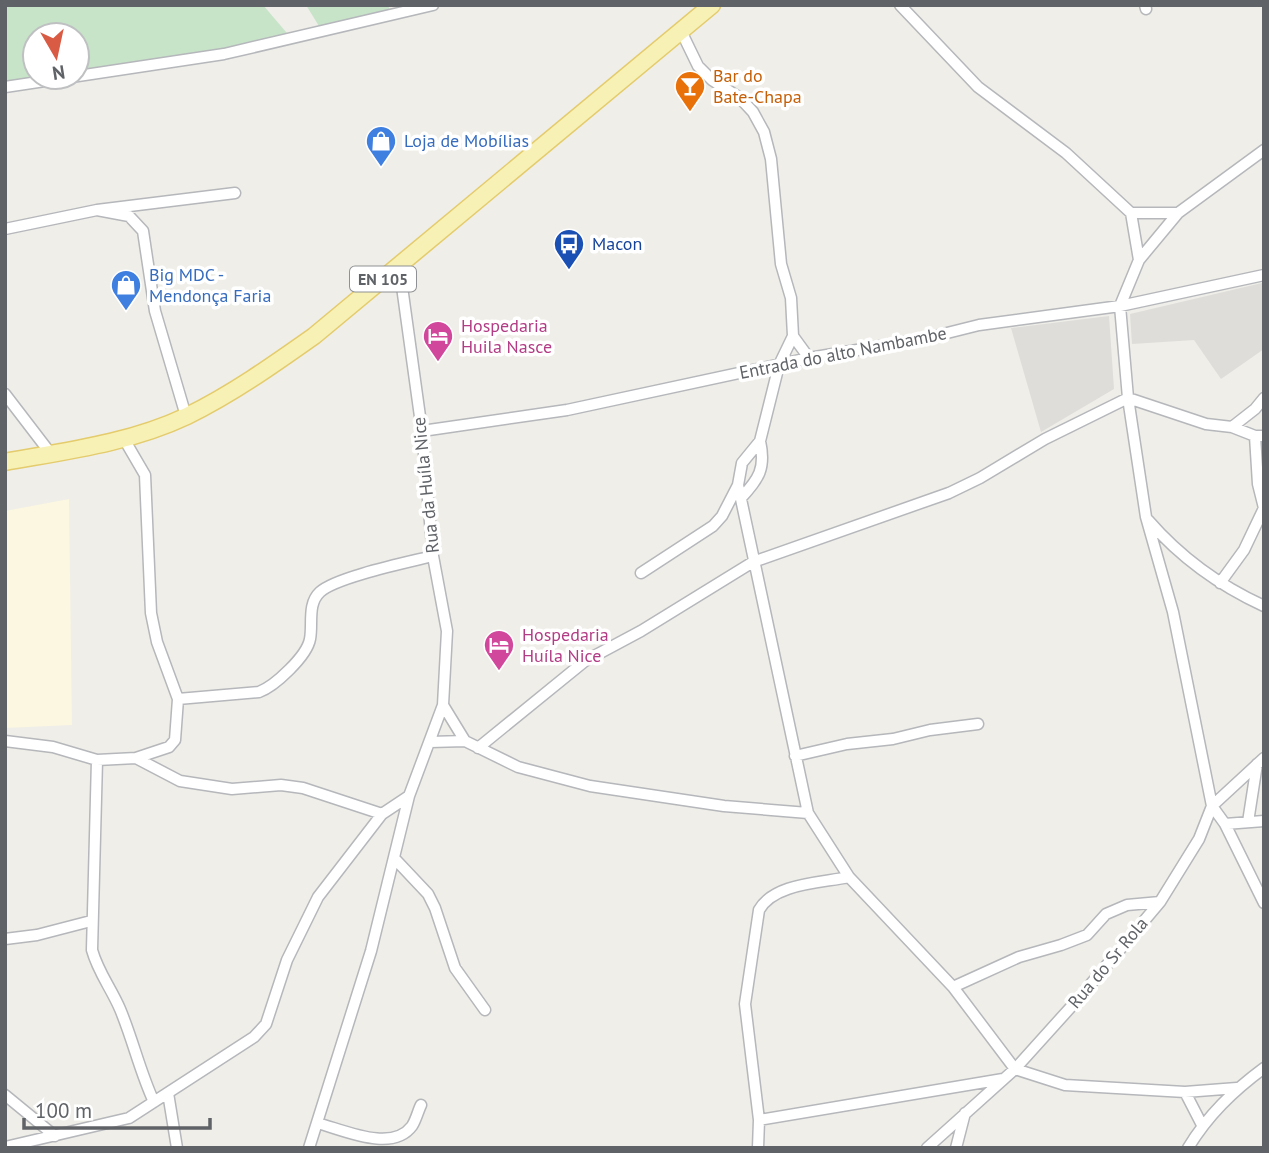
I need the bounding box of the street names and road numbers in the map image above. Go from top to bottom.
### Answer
road number: EN 105 [350,266,416,292]
street label: Entrada do alto Nambambe [737,321,948,384]
street label: Rua da Huíla Nice [407,416,444,554]
street label: Rua do Sr Rola [1063,912,1153,1013]

